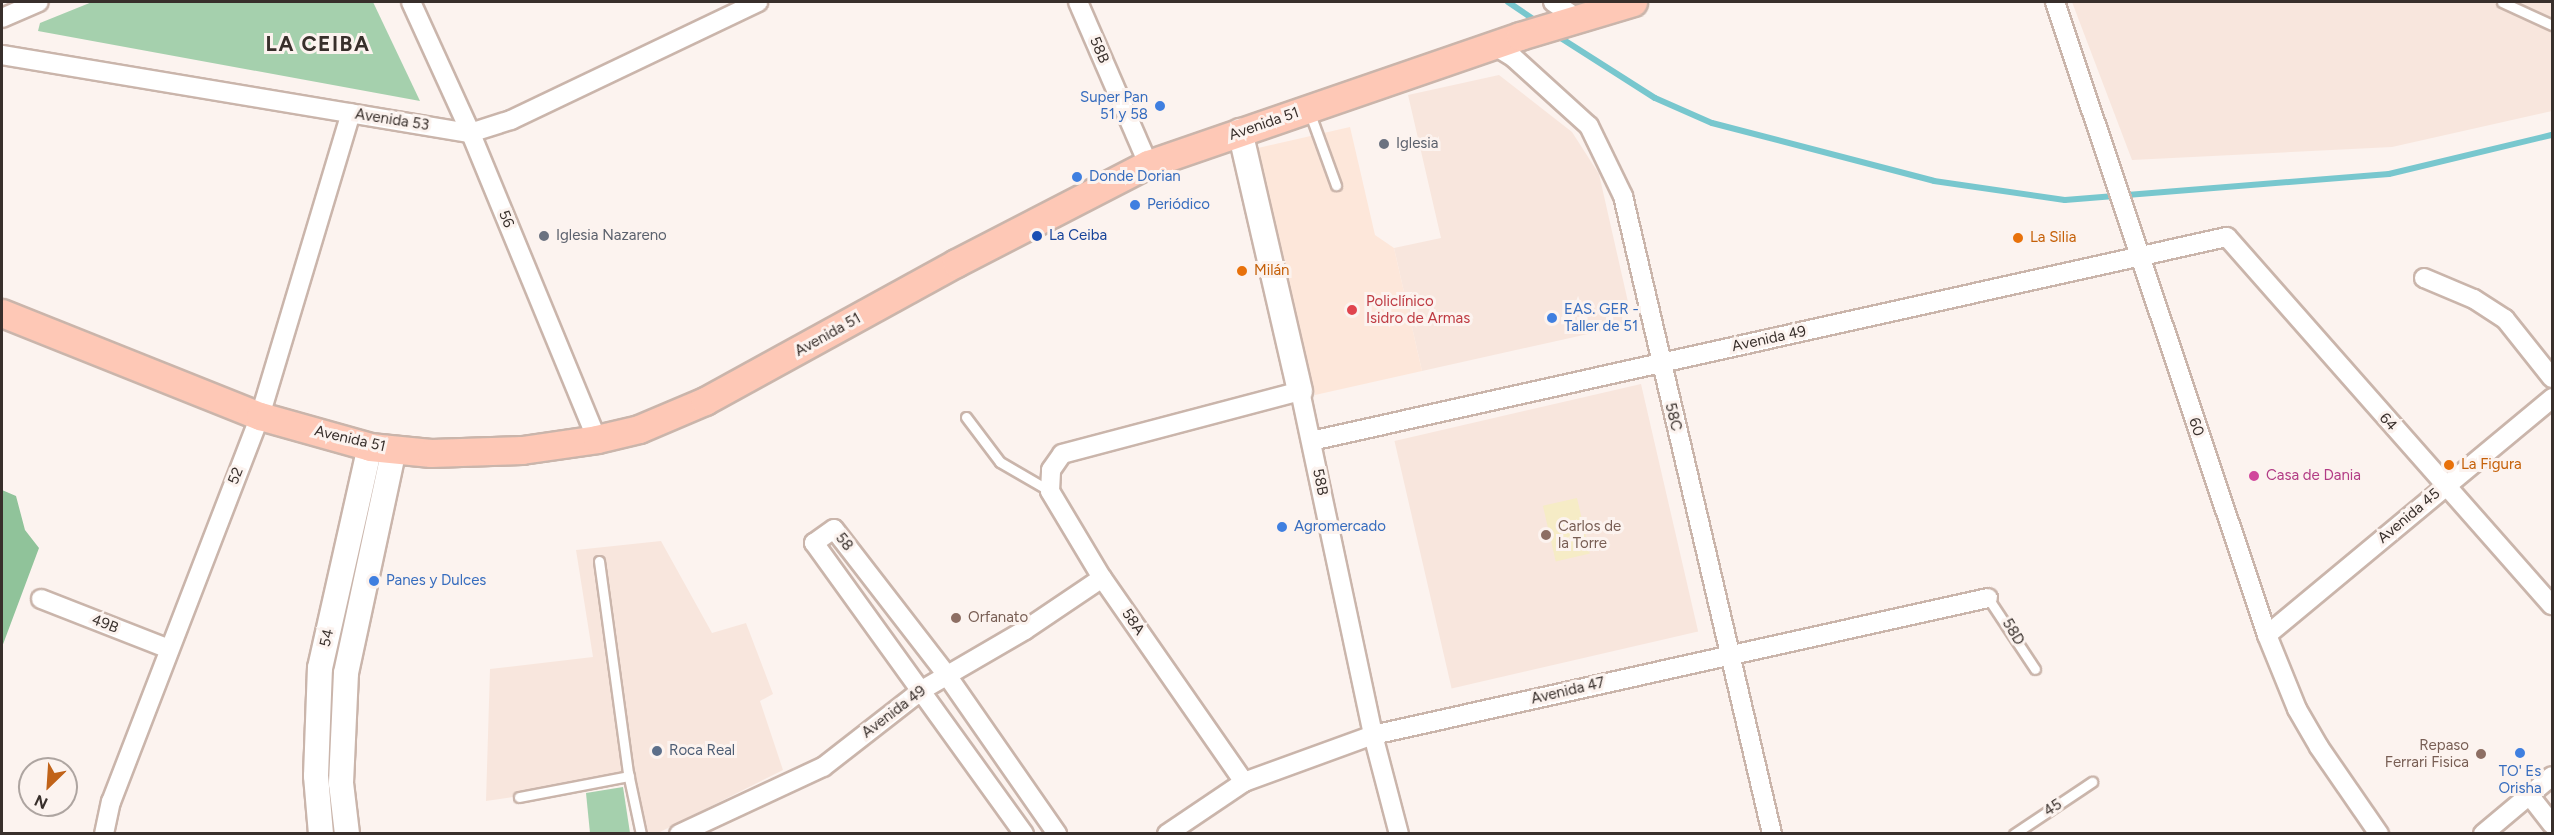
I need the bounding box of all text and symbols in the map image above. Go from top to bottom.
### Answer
district label: LA CEIBA [266,31,370,57]
street label: 58B [1085,34,1113,66]
place label: Super Pan 51 y 58 [1080,88,1148,123]
marker: Super Pan 51 y 58 [1153,99,1167,113]
street label: Avenida 51 [1227,104,1301,144]
street label: Avenida 53 [354,105,430,135]
place label: Iglesia [1396,135,1438,153]
marker: Iglesia [1377,137,1391,151]
place label: Donde Dorian [1089,168,1181,186]
marker: Donde Dorian [1070,170,1084,184]
place label: Periódico [1147,196,1210,214]
marker: Periódico [1128,198,1142,212]
street label: 56 [494,208,518,230]
place label: Iglesia Nazareno [556,227,667,245]
place label: La Ceiba [1049,227,1107,245]
marker: Iglesia Nazareno [537,229,551,243]
marker: La Ceiba [1030,229,1044,243]
place label: La Silia [2030,229,2076,247]
marker: La Silia [2011,231,2025,245]
place label: Milán [1254,262,1289,280]
marker: Milán [1235,264,1249,278]
place label: Policlínico Isidro de Armas [1366,292,1470,327]
place label: EAS. GER - Taller de 51 [1564,300,1639,335]
marker: Policlínico Isidro de Armas [1343,301,1361,319]
street label: Avenida 51 [792,310,864,360]
marker: EAS. GER - Taller de 51 [1545,311,1559,325]
street label: Avenida 49 [1730,322,1808,356]
street label: 58C [1661,401,1685,433]
street label: 64 [2375,409,2401,435]
street label: 60 [2185,416,2207,438]
street label: Avenida 51 [313,422,387,456]
place label: La Figura [2461,456,2522,474]
marker: La Figura [2442,458,2456,472]
street label: 52 [224,465,248,487]
street label: 58B [1308,467,1332,497]
place label: Casa de Dania [2266,467,2361,485]
marker: Casa de Dania [2247,469,2261,483]
street label: Avenida 45 [2374,485,2444,547]
place label: Carlos de la Torre [1558,517,1621,552]
place label: Agromercado [1294,518,1386,536]
marker: Agromercado [1275,520,1289,534]
marker: Carlos de la Torre [1539,528,1553,542]
street label: 58 [831,529,857,555]
place label: Panes y Dulces [386,572,486,590]
marker: Panes y Dulces [367,574,381,588]
street label: 58A [1118,605,1148,639]
place label: Orfanato [968,609,1028,627]
street label: 49B [89,611,121,637]
marker: Orfanato [949,611,963,625]
street label: 58D [1998,615,2028,649]
street label: 54 [316,627,338,649]
street label: Avenida 47 [1529,674,1607,708]
street label: Avenida 49 [858,682,930,742]
place label: Repaso Ferrari Fisica [2385,736,2469,771]
place label: Roca Real [669,742,735,760]
marker: Roca Real [650,744,664,758]
marker: TO' Es Orisha [2513,746,2527,760]
marker: Repaso Ferrari Fisica [2474,747,2488,761]
north arrow [18,757,78,817]
place label: TO' Es Orisha [2498,762,2542,797]
text: N [31,791,51,813]
street label: 45 [2041,796,2065,820]

